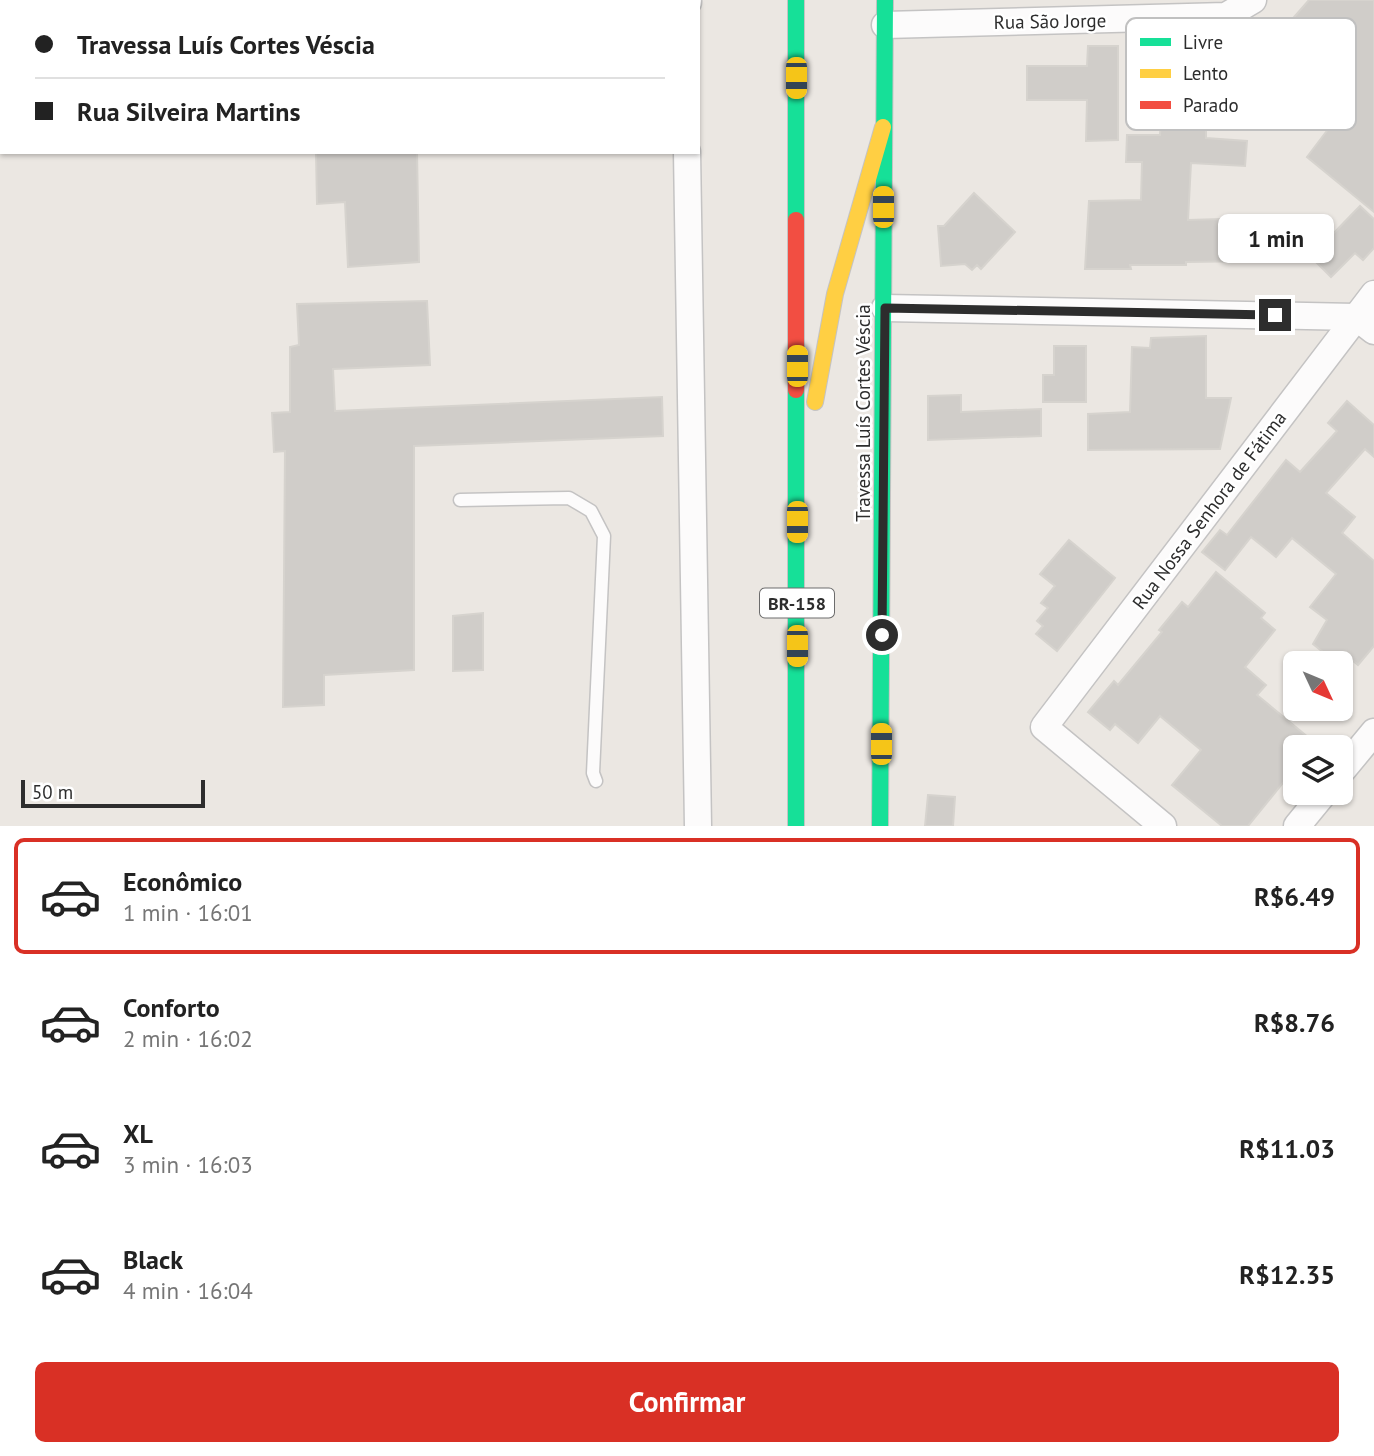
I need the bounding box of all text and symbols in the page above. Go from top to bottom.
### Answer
street label: Rua São Jorge [993,8,1107,34]
legend [1126,18,1356,130]
text: Travessa Luís Cortes Véscia [77,28,375,61]
text: Livre [1183,30,1223,54]
car [786,57,807,99]
text: Lento [1183,61,1228,85]
text: Parado [1183,93,1239,117]
text: Rua Silveira Martins [77,95,300,128]
car [873,186,894,228]
callout: 1 min [1217,214,1333,262]
text: 1 min [1248,224,1304,253]
route end [1259,299,1291,331]
street label: Travessa Luís Cortes Véscia [851,304,875,522]
car [787,345,808,387]
street label: Rua Nossa Senhora de Fátima [1127,406,1291,614]
car [787,501,808,543]
road number: BR-158 [760,588,834,618]
route start [866,619,898,651]
car [787,625,808,667]
north arrow [1283,651,1353,721]
map controls [1283,651,1353,805]
car [871,723,892,765]
button: layers [1283,735,1353,805]
scale bar [21,777,205,809]
text: 50 m [32,780,73,804]
icon: car [39,865,102,928]
text: Econômico [123,865,242,898]
text: R$6.49 [1254,880,1335,913]
text: 1 min · 16:01 [123,898,253,927]
icon: car [39,991,102,1054]
text: Conforto [123,991,220,1024]
text: R$8.76 [1254,1006,1335,1039]
text: 2 min · 16:02 [123,1024,253,1053]
icon: car [39,1117,102,1180]
text: XL [123,1117,153,1150]
text: R$11.03 [1239,1132,1335,1165]
text: 3 min · 16:03 [123,1150,253,1179]
icon: car [39,1243,102,1306]
text: Black [123,1243,183,1276]
text: R$12.35 [1239,1258,1335,1291]
text: 4 min · 16:04 [123,1276,253,1305]
button: Confirmar [35,1362,1339,1442]

